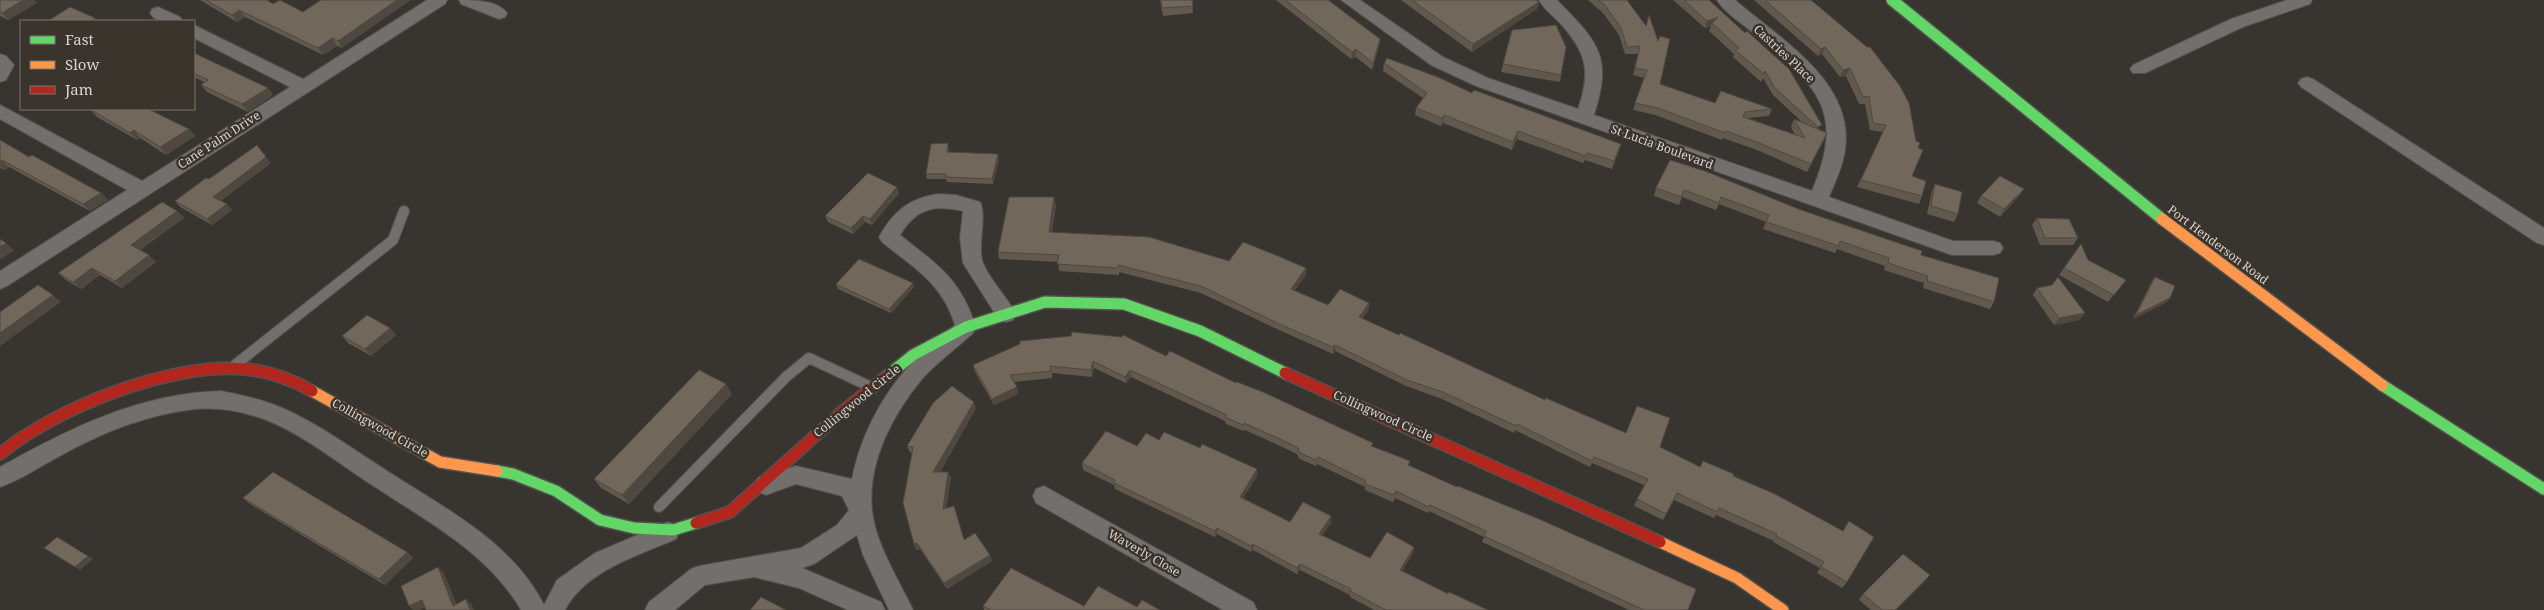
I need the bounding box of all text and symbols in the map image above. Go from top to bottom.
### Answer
legend [20,20,195,110]
street label: Castries Place [1750,21,1819,87]
text: Fast [65,29,94,49]
text: Slow [65,54,99,74]
text: Jam [64,79,93,99]
street label: Cane Palm Drive [174,107,263,173]
street label: St Lucia Boulevard [1609,120,1716,173]
street label: Port Henderson Road [2164,201,2273,289]
street label: Collingwood Circle [810,360,904,441]
street label: Collingwood Circle [1331,386,1436,445]
street label: Collingwood Circle [329,394,431,461]
street label: Waverly Close [1105,525,1184,580]

